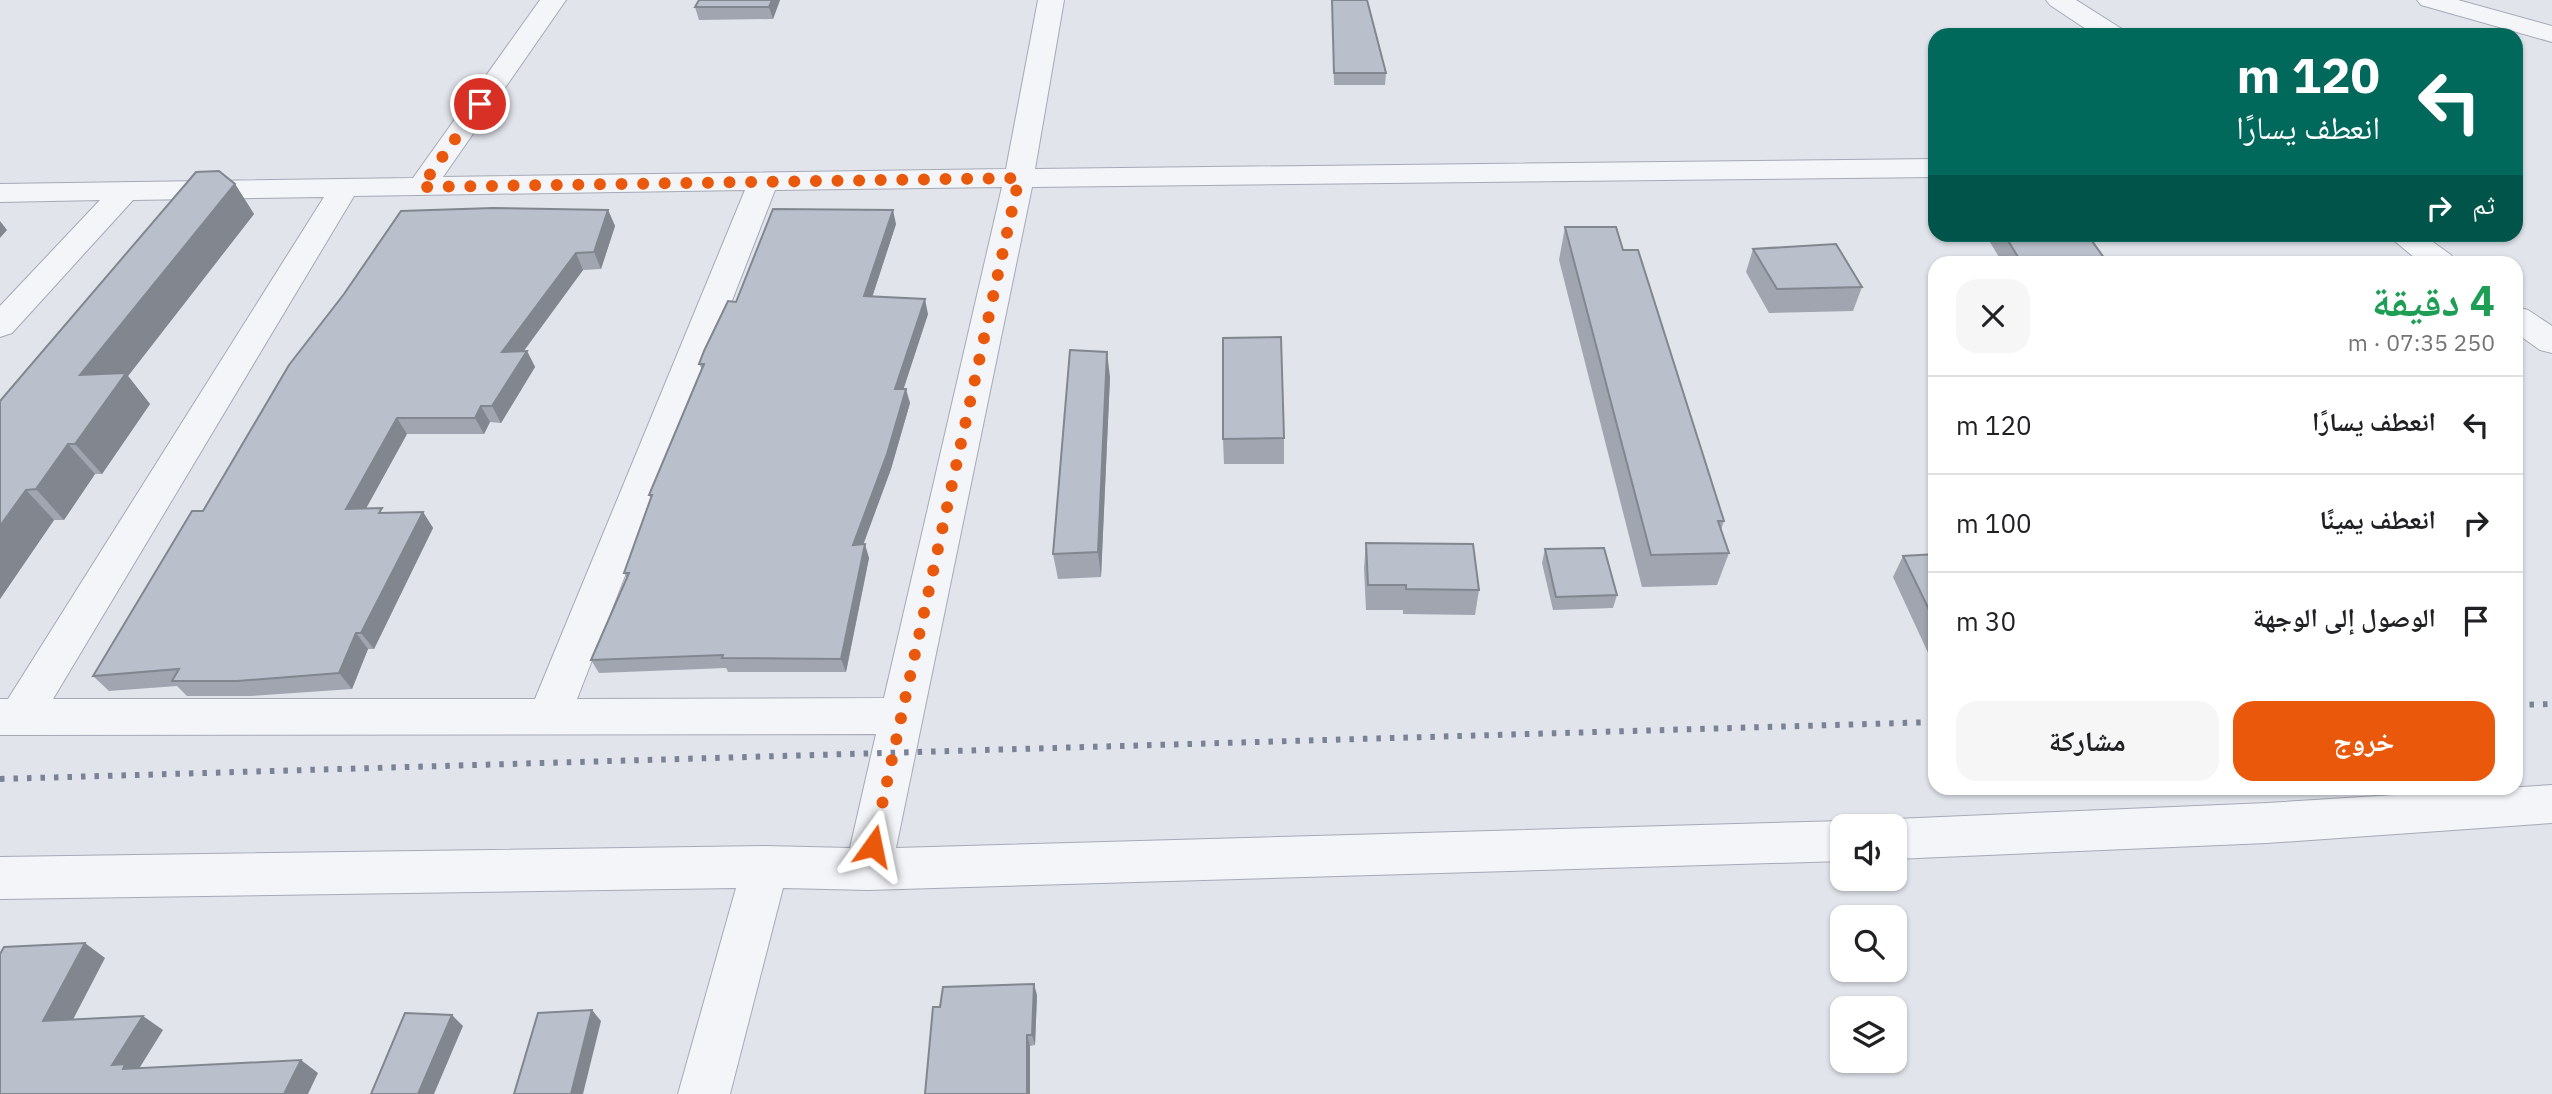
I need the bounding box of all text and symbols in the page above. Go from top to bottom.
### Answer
text: 120 m [2236,43,2380,106]
icon: left [2404,56,2495,147]
pin [450,74,510,134]
icon: arrive [461,85,499,123]
text: انعطف يسارًا [2236,106,2380,148]
text: ثم [2472,187,2495,221]
icon: right [2420,189,2458,227]
text: 4 دقيقة [2372,273,2495,328]
button: close [1956,279,2030,353]
text: 250 m · 07:35 [2348,327,2495,357]
text: انعطف يسارًا [2312,404,2436,438]
icon: left [2457,406,2495,444]
text: 120 m [1956,408,2032,442]
text: انعطف يمينًا [2320,502,2436,536]
icon: right [2457,504,2495,542]
text: 100 m [1956,506,2032,540]
text: الوصول إلى الوجهة [2253,600,2436,634]
icon: arrive [2457,602,2495,640]
text: 30 m [1956,604,2016,638]
button: مشاركة [1956,701,2219,781]
button: خروج [2233,701,2495,781]
position arrow [836,809,910,883]
map controls [1830,814,1907,1073]
button: sound [1830,814,1907,891]
button: search [1830,905,1907,982]
button: layers [1830,996,1907,1073]

